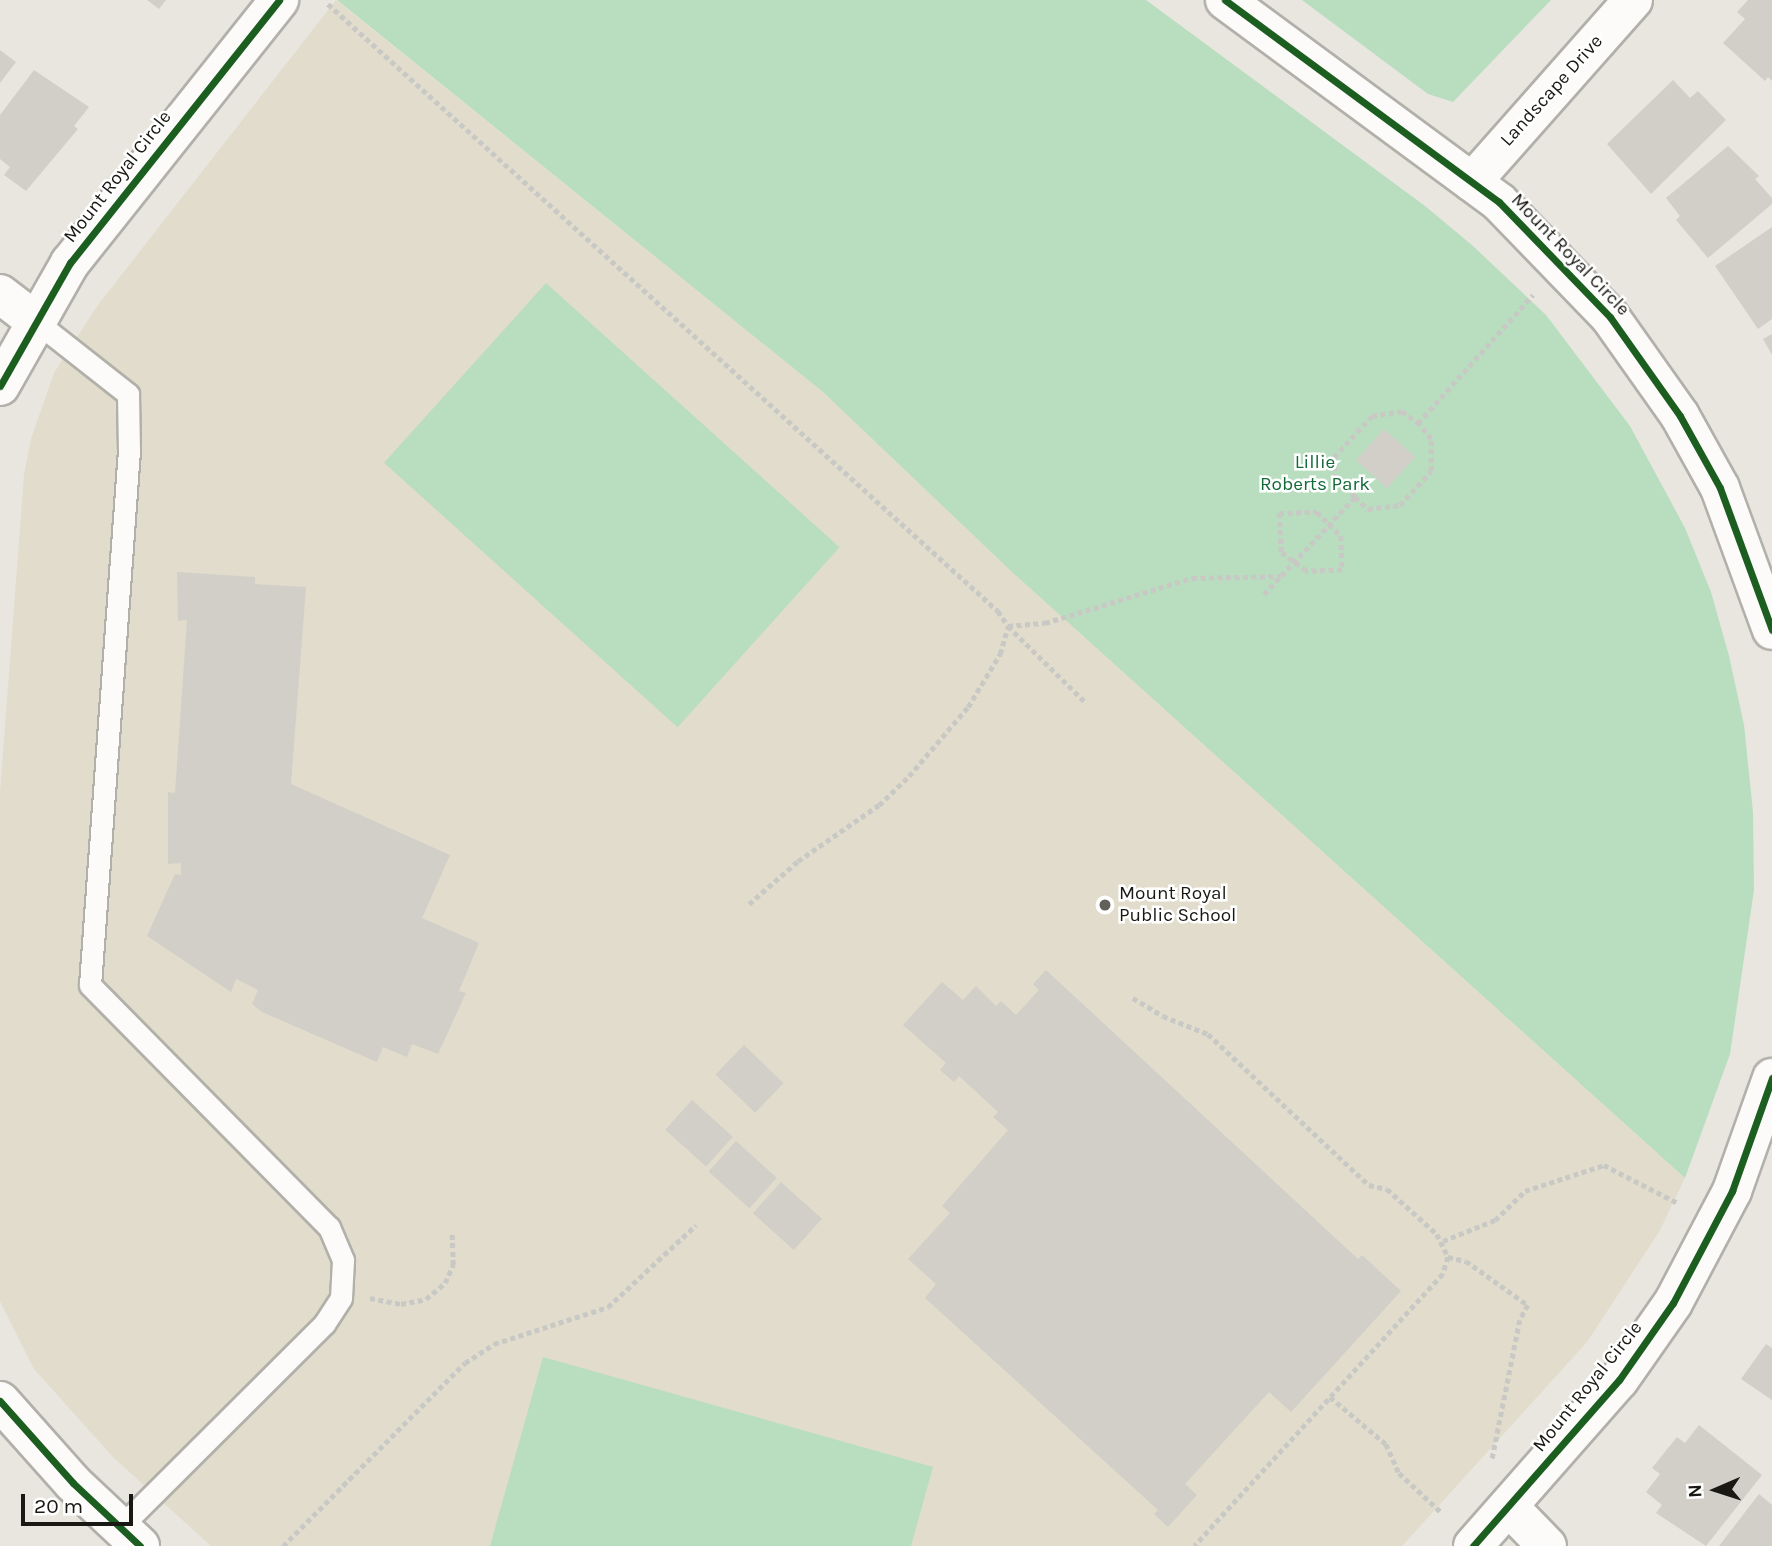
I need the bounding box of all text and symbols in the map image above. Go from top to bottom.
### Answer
street label: Landscape Drive [1496,31,1608,151]
street label: Mount Royal Circle [59,106,177,248]
street label: Mount Royal Circle [1506,189,1634,321]
park label: Lillie Roberts Park [1260,452,1370,496]
place label: Mount Royal Public School [1119,883,1236,927]
marker: Mount Royal Public School [1097,897,1113,913]
street label: Mount Royal Circle [1528,1317,1648,1457]
north arrow [1681,1455,1751,1525]
scale bar [24,1480,136,1524]
text: N [1684,1484,1706,1498]
text: 20 m [34,1494,83,1518]

